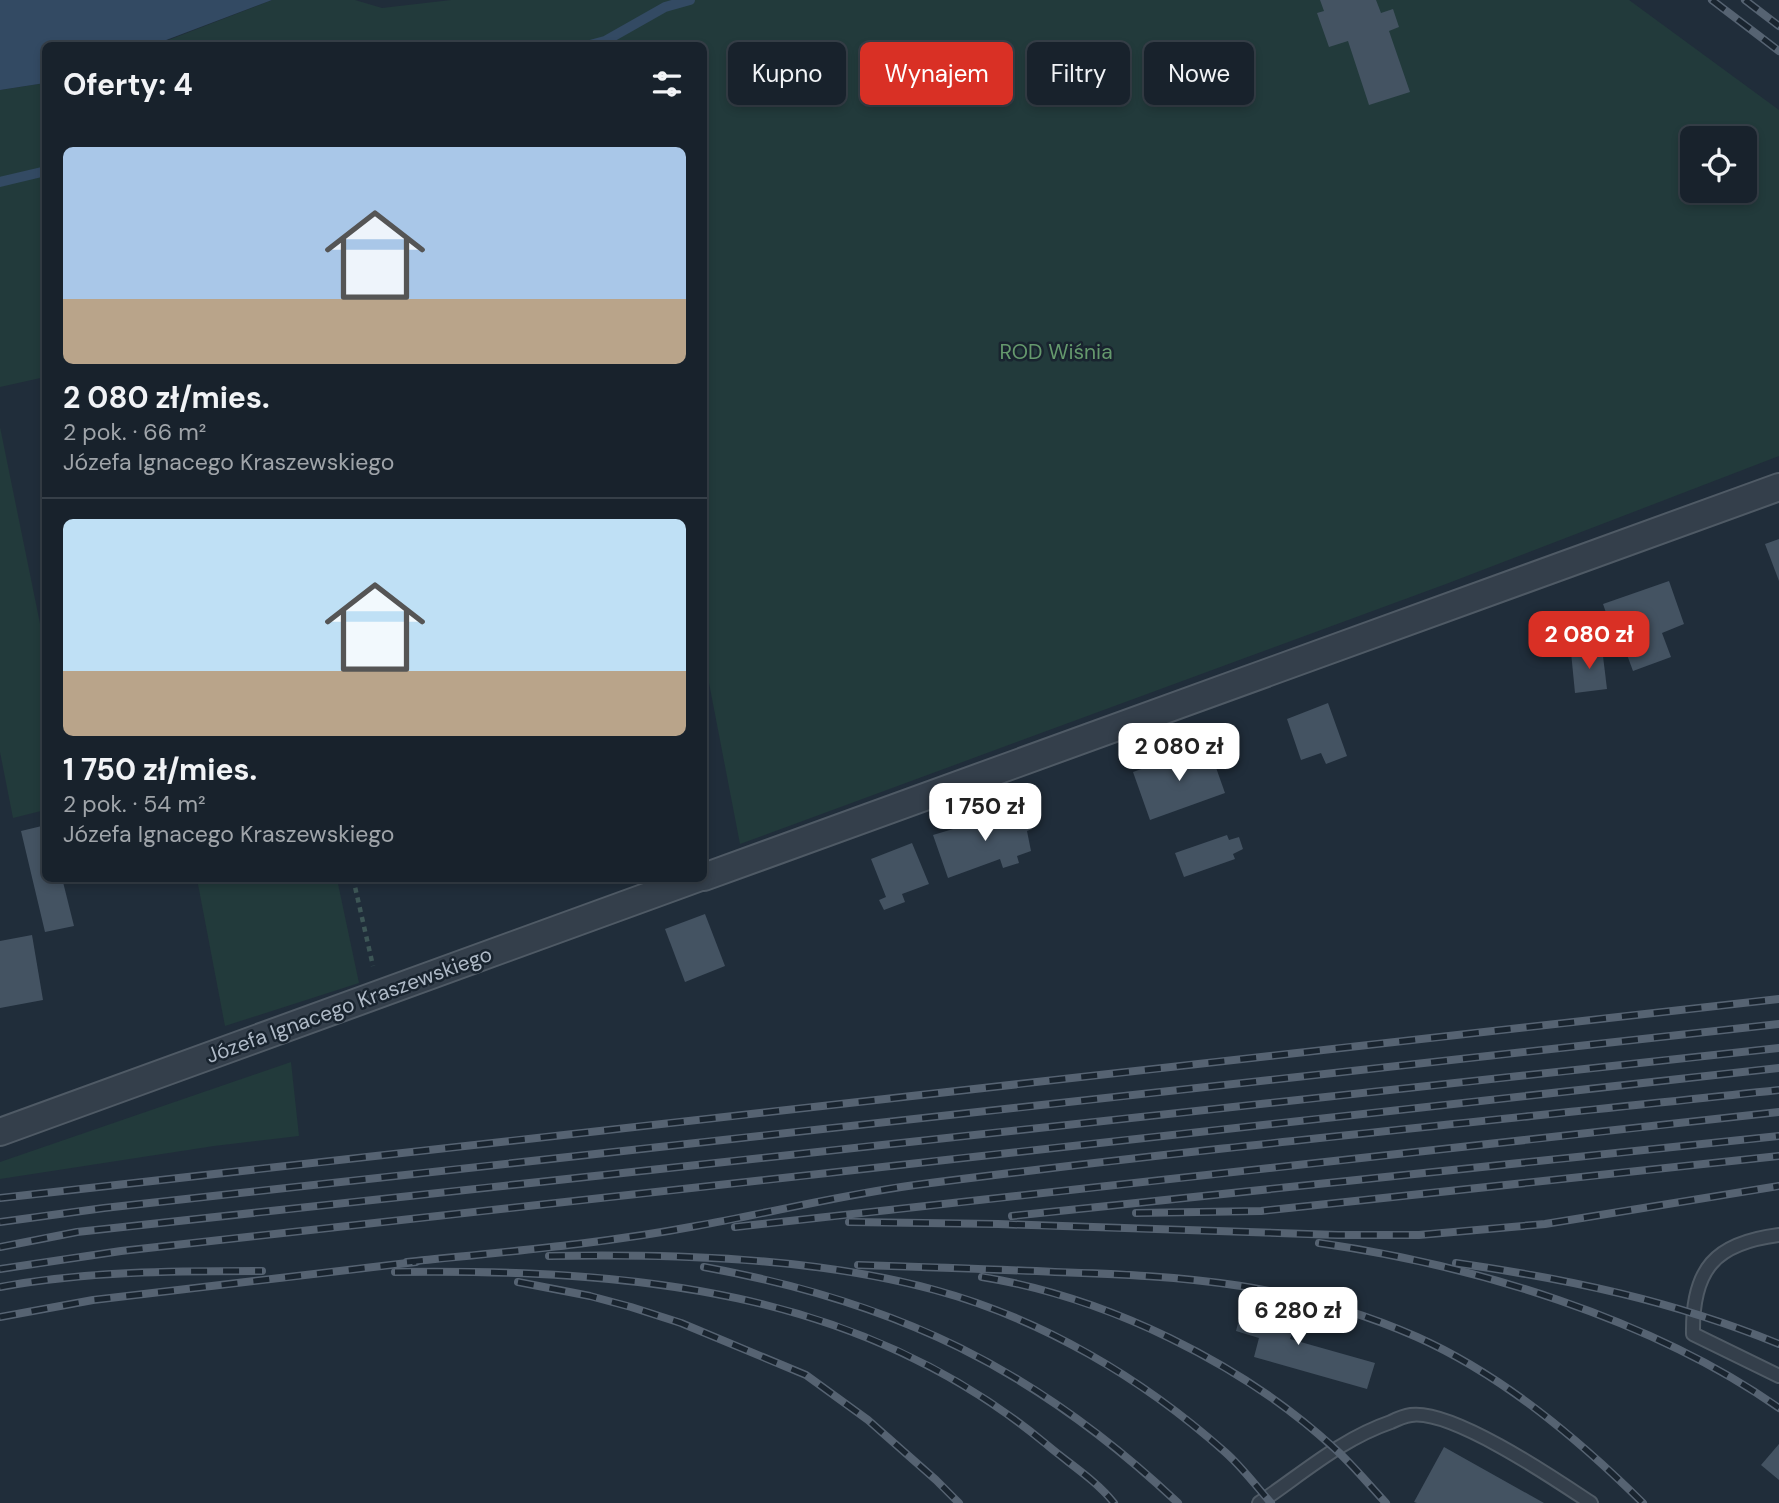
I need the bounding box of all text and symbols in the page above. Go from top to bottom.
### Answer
chip: Kupno [728,42,846,105]
chip: Wynajem [860,42,1013,105]
chip: Filtry [1027,42,1130,105]
chip: Nowe [1144,42,1254,105]
text: Oferty: 4 [63,65,193,104]
icon: filters [648,65,686,103]
map controls [1680,126,1757,203]
button: locate [1680,126,1757,203]
icon: home [312,192,438,318]
park label: ROD Wiśnia [999,338,1113,366]
text: 2 080 zł/mies. [63,378,269,417]
text: 2 pok. · 66 m² [63,417,206,447]
text: Józefa Ignacego Kraszewskiego [63,447,394,477]
icon: home [312,564,438,690]
pin: 2 080 zł [1517,612,1661,671]
text: 2 080 zł [1544,619,1634,649]
pin: 2 080 zł [1107,724,1251,783]
text: 2 080 zł [1134,731,1224,761]
text: 1 750 zł/mies. [63,750,257,789]
pin: 1 750 zł [913,784,1057,843]
text: 2 pok. · 54 m² [63,789,206,819]
text: 1 750 zł [945,791,1025,821]
text: Józefa Ignacego Kraszewskiego [63,819,394,849]
street label: Józefa Ignacego Kraszewskiego [202,940,496,1070]
pin: 6 280 zł [1226,1288,1370,1347]
text: 6 280 zł [1254,1295,1342,1325]

